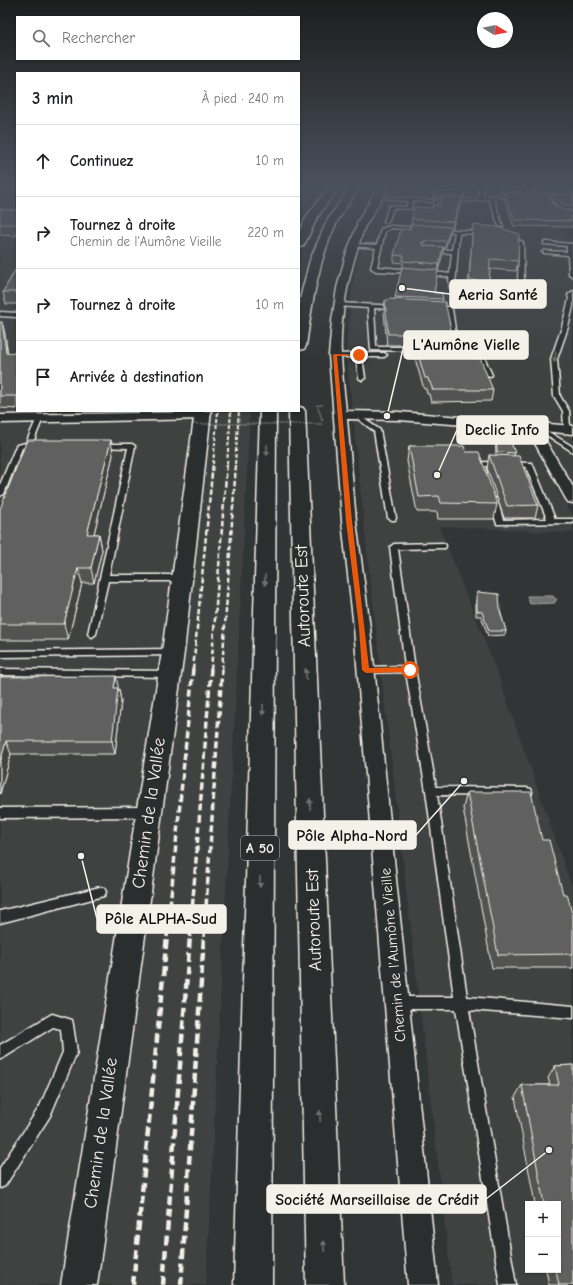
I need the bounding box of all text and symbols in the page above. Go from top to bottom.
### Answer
north arrow [477,12,513,48]
search box [16,16,300,60]
icon: search [30,27,52,49]
text: Rechercher [62,29,135,47]
text: 3 min [32,89,73,108]
text: À pied · 240 m [202,91,284,106]
icon: ahead [32,150,54,172]
text: Continuez [70,152,133,170]
text: 10 m [256,153,284,168]
text: Tournez à droite [70,216,175,234]
icon: right [32,222,54,244]
text: 220 m [247,225,284,240]
text: Chemin de l'Aumône Vieille [70,234,221,249]
callout: Aeria Santé [450,280,546,308]
text: Aeria Santé [458,286,538,304]
icon: right [32,294,54,316]
text: Tournez à droite [70,296,175,314]
text: 10 m [256,297,284,312]
callout: L'Aumône Vielle [404,331,528,359]
text: L'Aumône Vielle [412,336,520,354]
route end [350,346,368,364]
one-way arrow [552,350,558,363]
icon: arrive [32,366,54,388]
text: Arrivée à destination [70,368,204,386]
callout: Declic Info [457,416,548,444]
text: Declic Info [465,421,539,439]
one-way arrow [264,444,270,457]
street label: Autoroute Est [291,544,315,648]
one-way arrow [262,574,268,587]
route start [401,661,419,679]
one-way arrow [303,667,309,680]
one-way arrow [260,704,266,717]
street label: Chemin de la Vallée [128,736,170,890]
one-way arrow [307,797,313,810]
callout: Pôle Alpha-Nord [289,821,416,849]
text: Pôle Alpha-Nord [296,827,408,845]
road number: A 50 [241,836,279,860]
street label: Chemin de l'Aumône Vieille [376,867,410,1043]
street label: Autoroute Est [302,868,326,972]
one-way arrow [257,876,263,889]
callout: Pôle ALPHA-Sud [97,905,226,933]
text: Pôle ALPHA-Sud [105,910,217,928]
street label: Chemin de la Vallée [80,1056,122,1210]
one-way arrow [317,1109,323,1122]
callout: Société Marseillaise de Crédit [267,1185,486,1213]
text: Société Marseillaise de Crédit [275,1191,479,1209]
map controls [525,1201,561,1273]
button: + [525,1201,561,1237]
button: − [525,1237,561,1273]
one-way arrow [321,1239,327,1252]

